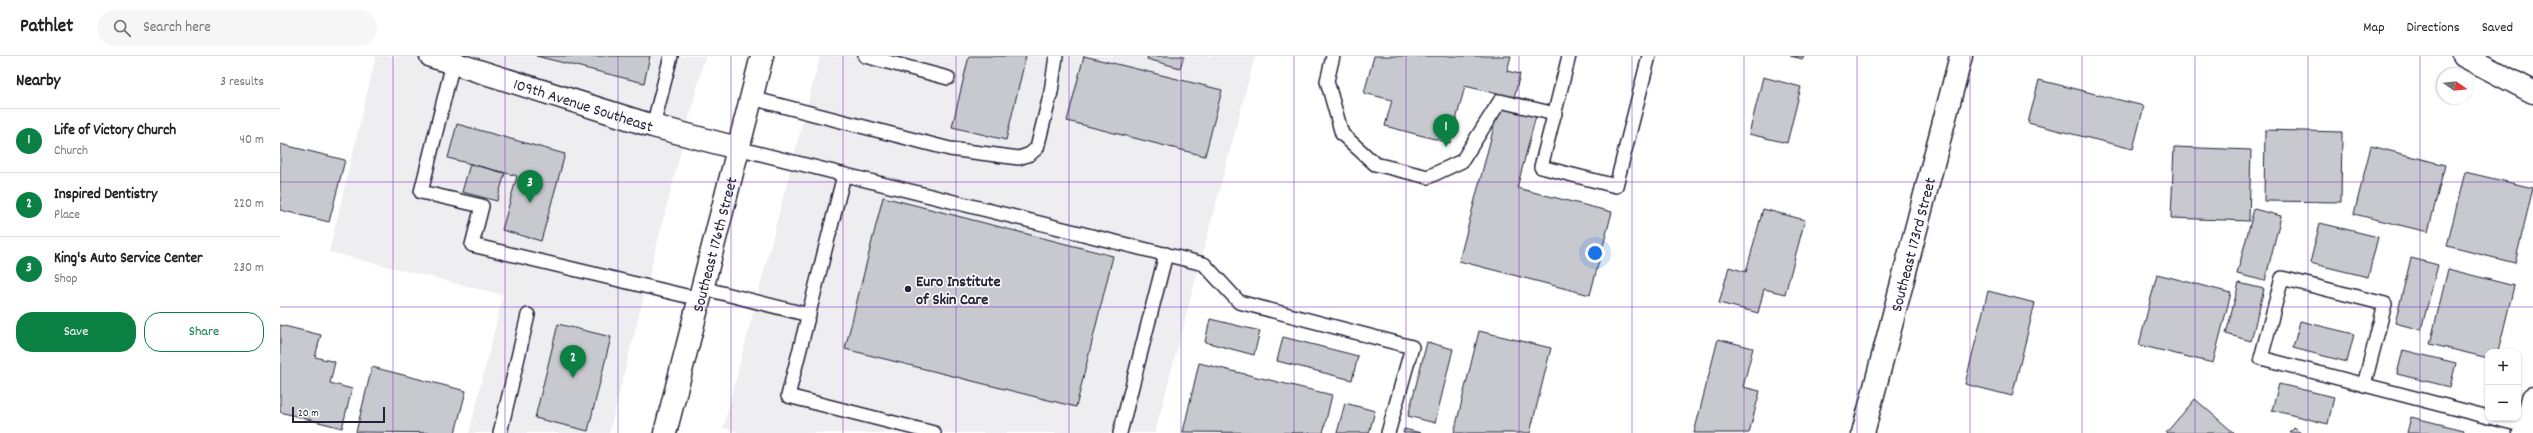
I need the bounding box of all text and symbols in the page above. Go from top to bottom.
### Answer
search box [97,10,377,46]
text: Pathlet [20,14,73,41]
icon: search [111,17,133,39]
text: Search here [143,17,211,39]
text: Map [2363,18,2385,38]
text: Directions [2407,18,2460,38]
text: Saved [2482,18,2513,38]
north arrow [2437,68,2473,104]
text: Nearby [16,70,60,94]
text: 3 results [220,73,264,92]
street label: 109th Avenue Southeast [510,74,656,139]
pin: 1 [1433,114,1459,147]
text: Life of Victory Church [54,120,176,142]
text: 1 [28,131,30,150]
text: 40 m [240,131,264,150]
text: Church [54,142,88,161]
pin: 3 [517,170,543,203]
street label: Southeast 176th Street [688,175,744,315]
street label: Southeast 173rd Street [1886,175,1943,315]
text: Inspired Dentistry [54,184,157,206]
text: 2 [26,195,32,214]
text: 220 m [234,195,264,214]
text: Place [54,206,80,225]
your location [1585,243,1605,263]
text: King's Auto Service Center [54,248,203,270]
text: 3 [26,259,32,278]
text: 230 m [234,259,264,278]
text: Shop [54,270,77,289]
place label: Euro Institute of Skin Care [916,271,1001,312]
marker: Euro Institute of Skin Care [903,284,913,294]
button: Save [16,312,136,352]
button: Share [144,312,264,352]
pin: 2 [560,345,586,378]
map controls [2485,349,2521,421]
button: + [2485,349,2521,385]
button: − [2485,385,2521,421]
scale bar [292,405,385,424]
text: 20 m [298,406,319,422]

